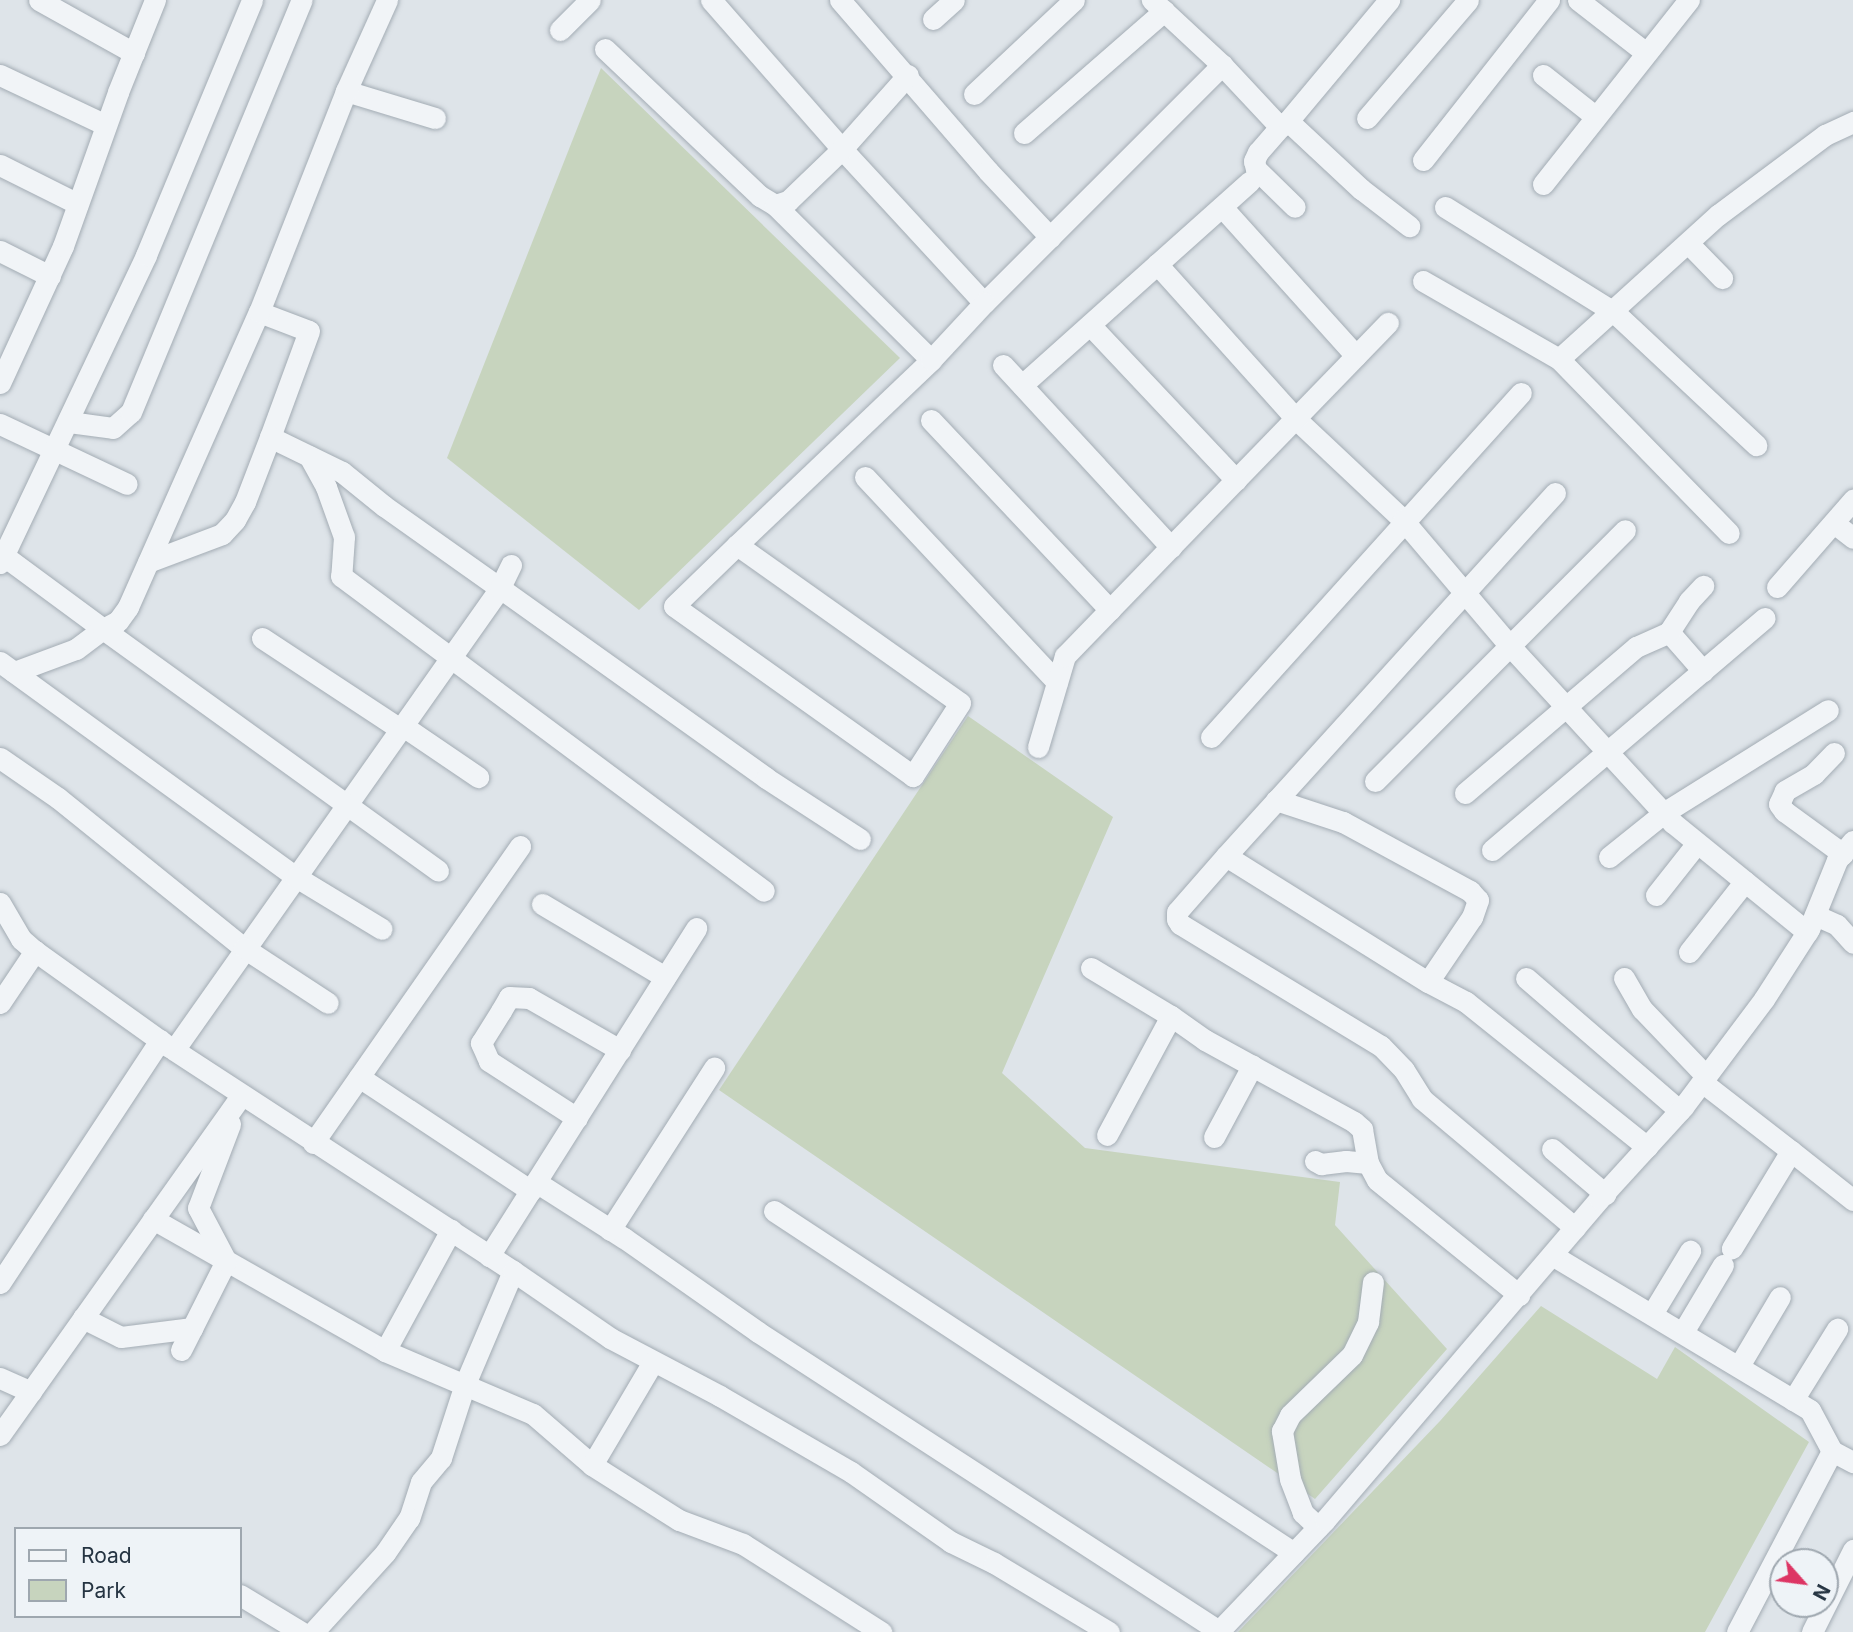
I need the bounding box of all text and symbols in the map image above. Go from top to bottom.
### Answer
legend [14,1527,242,1618]
text: Road [81,1543,132,1568]
north arrow [1769,1548,1839,1618]
text: Park [81,1578,126,1603]
text: N [1808,1580,1835,1604]

